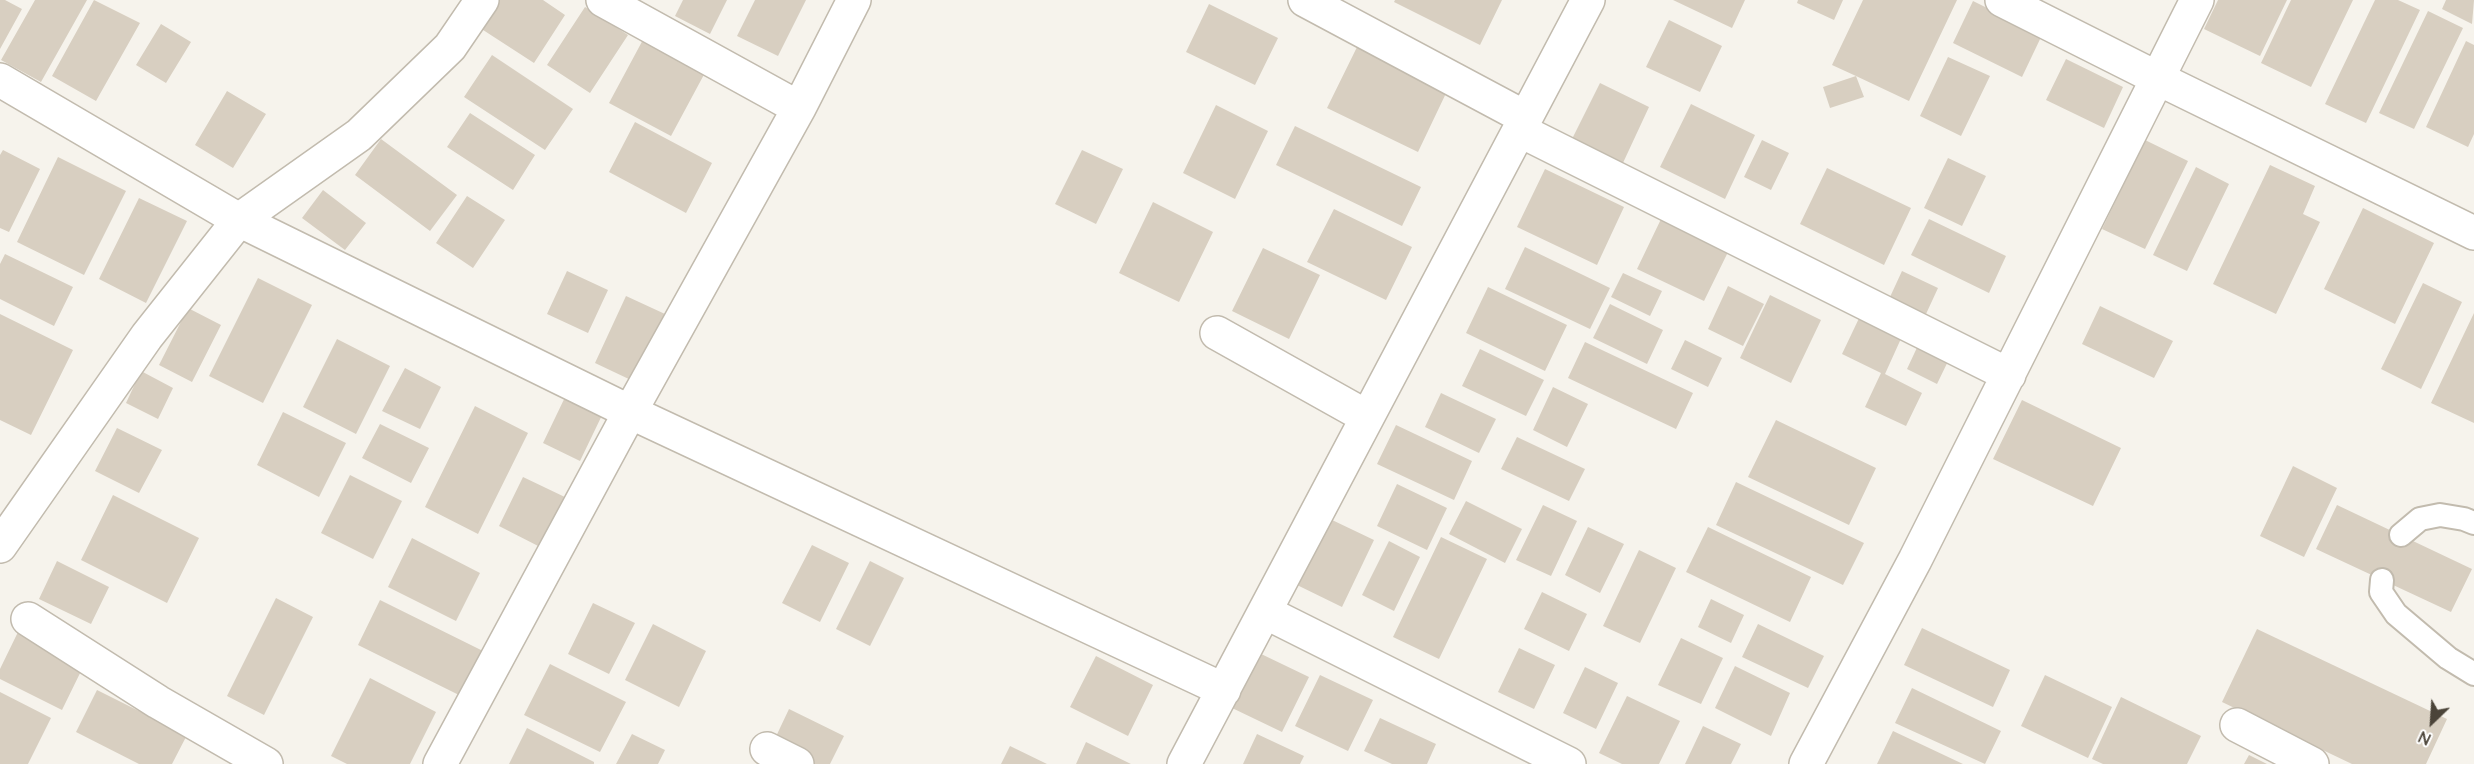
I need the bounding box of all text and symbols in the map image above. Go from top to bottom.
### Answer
north arrow [2402,692,2462,752]
text: N [2415,727,2434,750]

